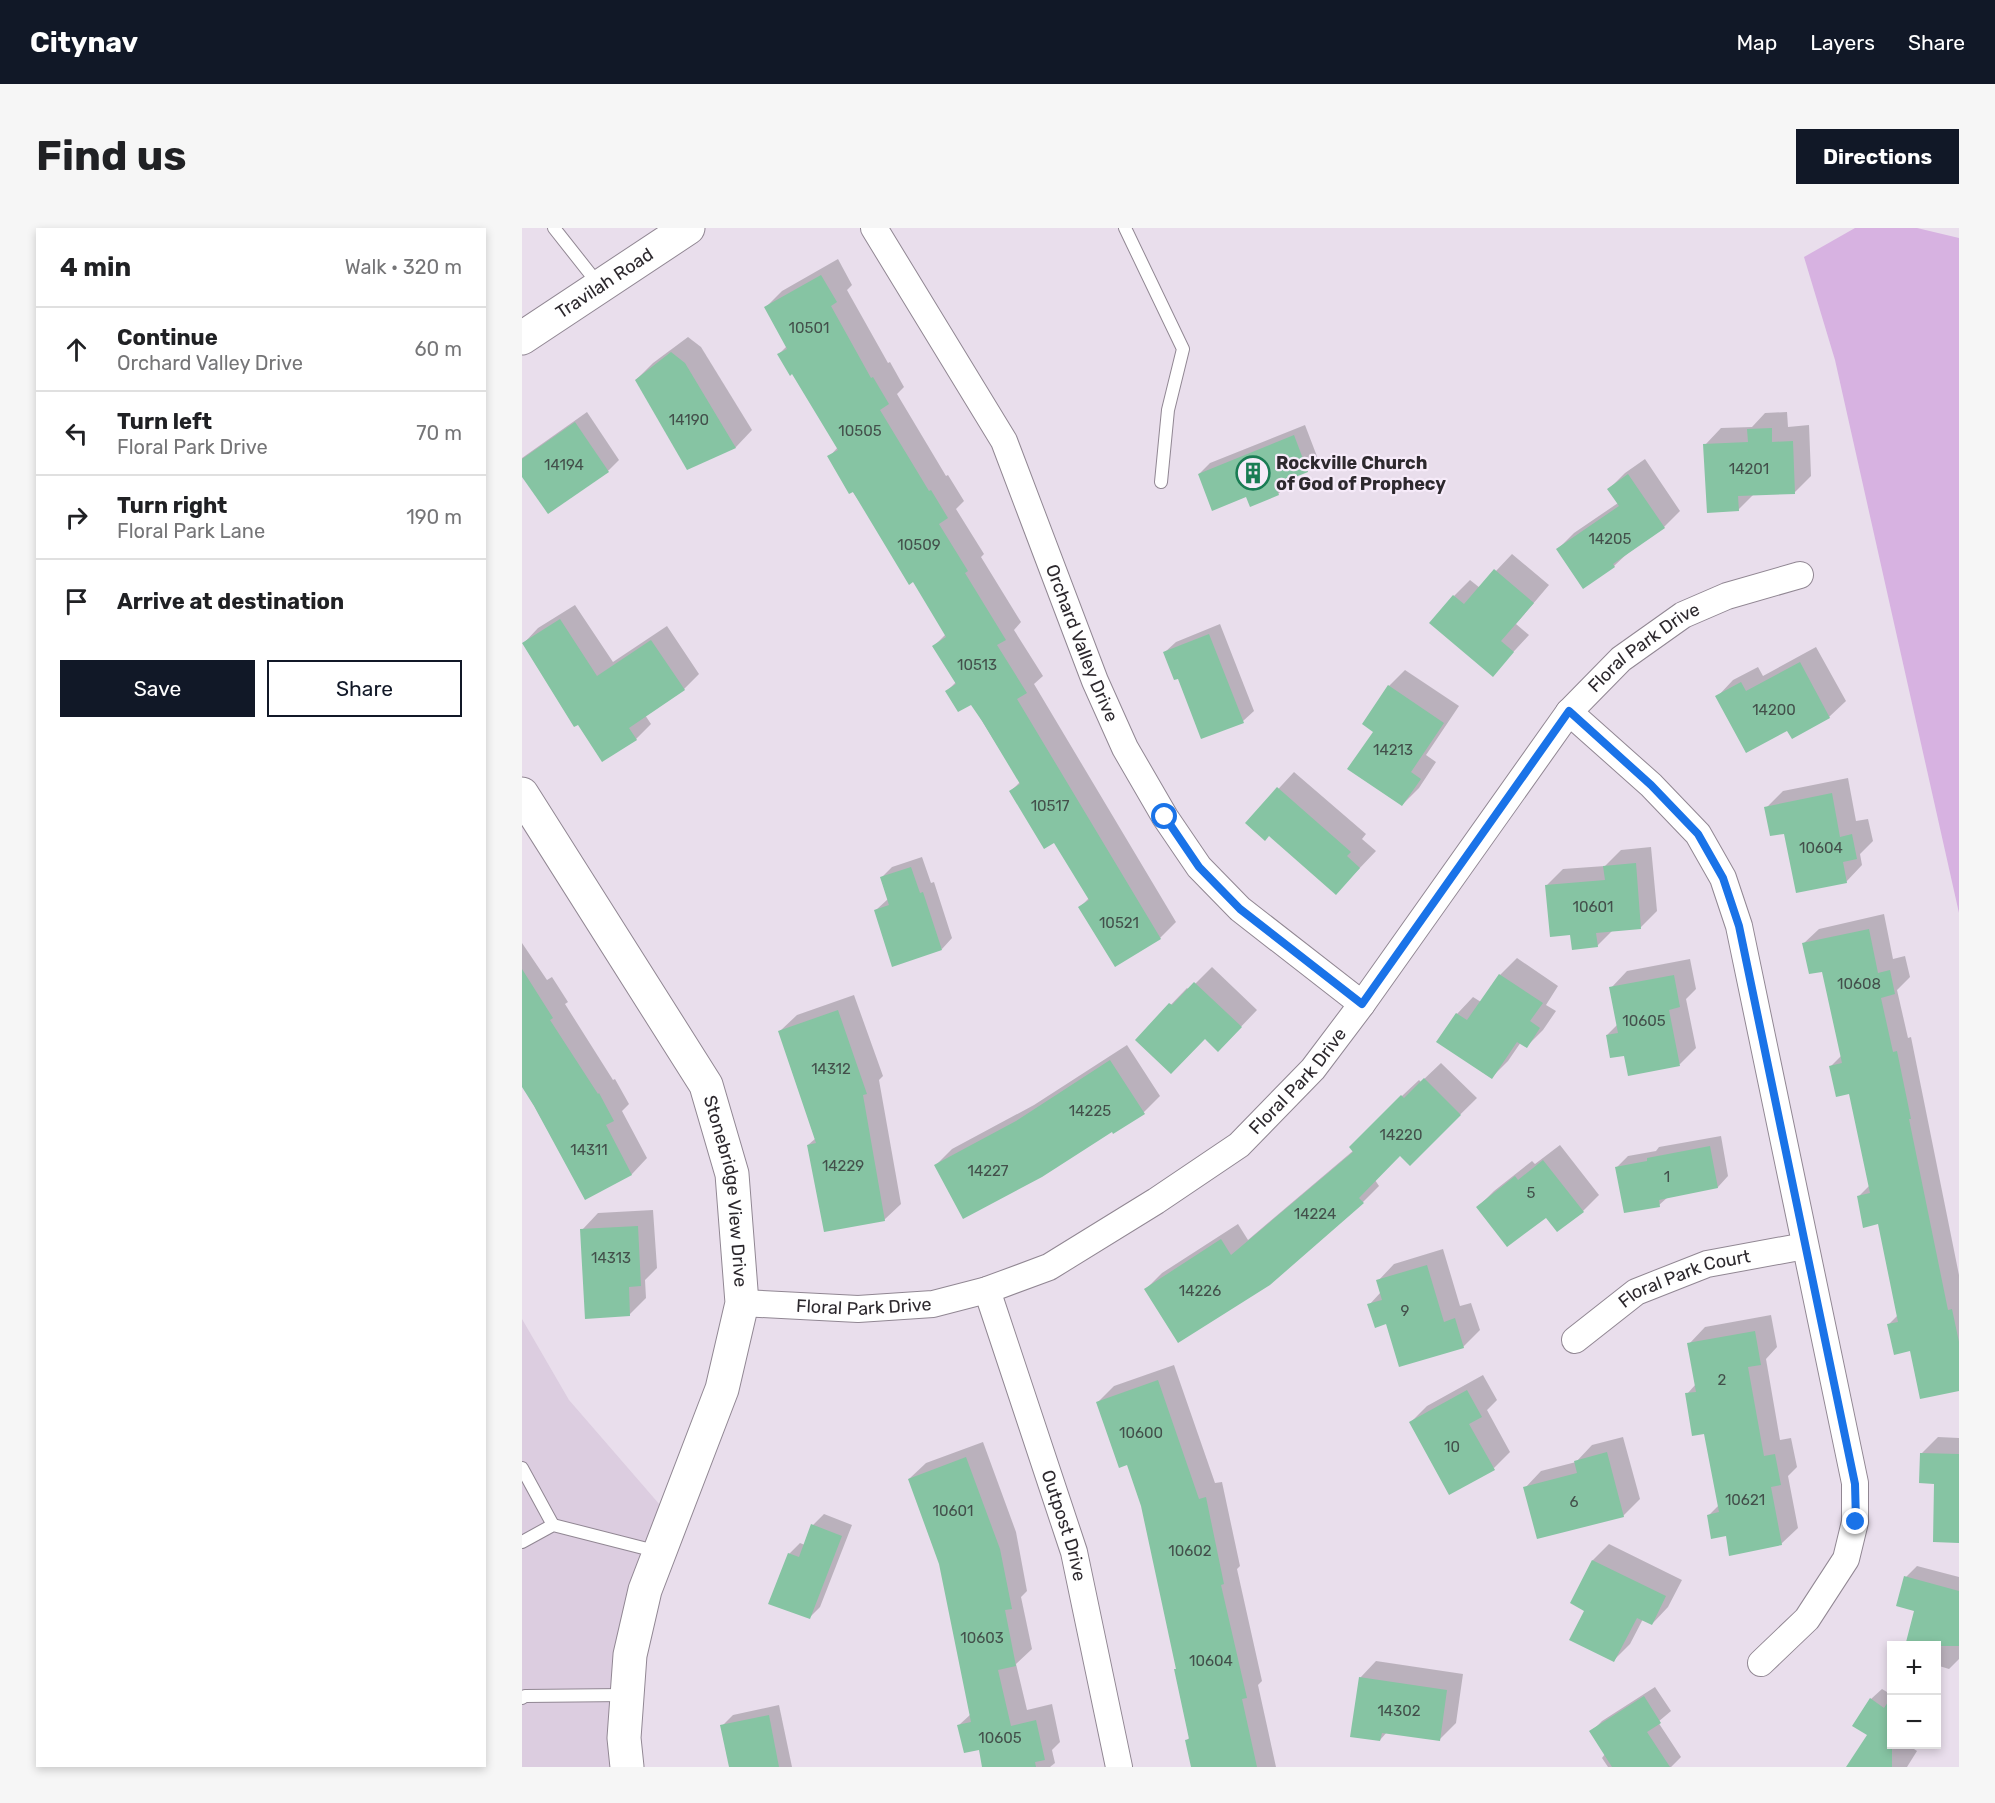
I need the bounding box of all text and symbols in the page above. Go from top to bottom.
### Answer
text: Citynav [30,26,138,59]
text: Map [1736,30,1777,55]
text: Layers [1810,30,1875,55]
text: Share [1908,30,1965,55]
button: Directions [1796,129,1959,184]
text: Find us [36,131,187,181]
street label: Travilah Road [552,243,657,323]
text: 4 min [60,252,131,283]
text: Walk · 320 m [345,255,462,279]
house number: 10501 [789,319,829,337]
text: Continue [117,324,218,351]
icon: ahead [60,333,93,366]
text: 60 m [415,337,462,361]
text: Orchard Valley Drive [117,351,303,375]
text: Turn left [117,408,212,435]
house number: 14190 [669,411,709,429]
icon: left [60,417,93,450]
text: 70 m [416,421,462,445]
house number: 10505 [838,422,882,440]
text: Floral Park Drive [117,435,268,459]
place label: Rockville Church of God of Prophecy [1276,452,1446,495]
building icon: Rockville Church of God of Prophecy [1235,455,1271,491]
house number: 14194 [544,456,584,474]
house number: 14201 [1729,460,1769,478]
text: Turn right [117,492,227,519]
icon: right [60,501,93,534]
text: 190 m [406,505,462,529]
text: Floral Park Lane [117,519,265,543]
house number: 14205 [1589,530,1632,548]
house number: 10509 [897,536,941,554]
street label: Orchard Valley Drive [1041,561,1123,725]
icon: arrive [60,585,93,618]
text: Arrive at destination [117,588,344,615]
street label: Floral Park Drive [1583,598,1703,697]
house number: 10513 [957,656,997,674]
button: Save [60,660,255,717]
button: Share [267,660,462,717]
house number: 14200 [1752,701,1796,719]
house number: 14213 [1373,741,1413,759]
house number: 10517 [1031,797,1070,815]
route start [1151,803,1177,829]
house number: 10604 [1799,839,1843,857]
house number: 10601 [1573,898,1613,916]
house number: 10521 [1099,914,1139,932]
house number: 10608 [1837,975,1881,993]
house number: 10605 [1622,1012,1666,1030]
street label: Floral Park Drive [1244,1023,1351,1139]
house number: 14312 [811,1060,851,1078]
street label: Stonebridge View Drive [699,1093,752,1288]
house number: 14225 [1069,1102,1111,1120]
house number: 14220 [1380,1126,1422,1144]
house number: 14311 [570,1141,608,1159]
house number: 14229 [822,1157,864,1175]
house number: 14227 [967,1162,1009,1180]
house number: 1 [1664,1168,1670,1186]
house number: 5 [1527,1184,1536,1202]
house number: 14224 [1294,1205,1336,1223]
street label: Floral Park Court [1614,1245,1752,1313]
house number: 14313 [591,1249,631,1267]
house number: 14226 [1179,1282,1221,1300]
street label: Floral Park Drive [795,1293,932,1320]
house number: 9 [1401,1302,1410,1320]
house number: 2 [1718,1371,1727,1389]
house number: 10600 [1119,1424,1163,1442]
house number: 10 [1444,1438,1460,1456]
street label: Outpost Drive [1037,1467,1091,1583]
house number: 10621 [1725,1491,1765,1509]
house number: 6 [1569,1493,1579,1511]
house number: 10601 [933,1502,973,1520]
route end [1842,1508,1868,1534]
house number: 10602 [1168,1542,1212,1560]
house number: 10603 [960,1629,1004,1647]
map controls [1887,1641,1941,1749]
button: + [1887,1641,1941,1695]
house number: 10604 [1189,1652,1233,1670]
button: − [1887,1695,1941,1749]
house number: 14302 [1377,1702,1421,1720]
house number: 10605 [978,1729,1022,1747]

